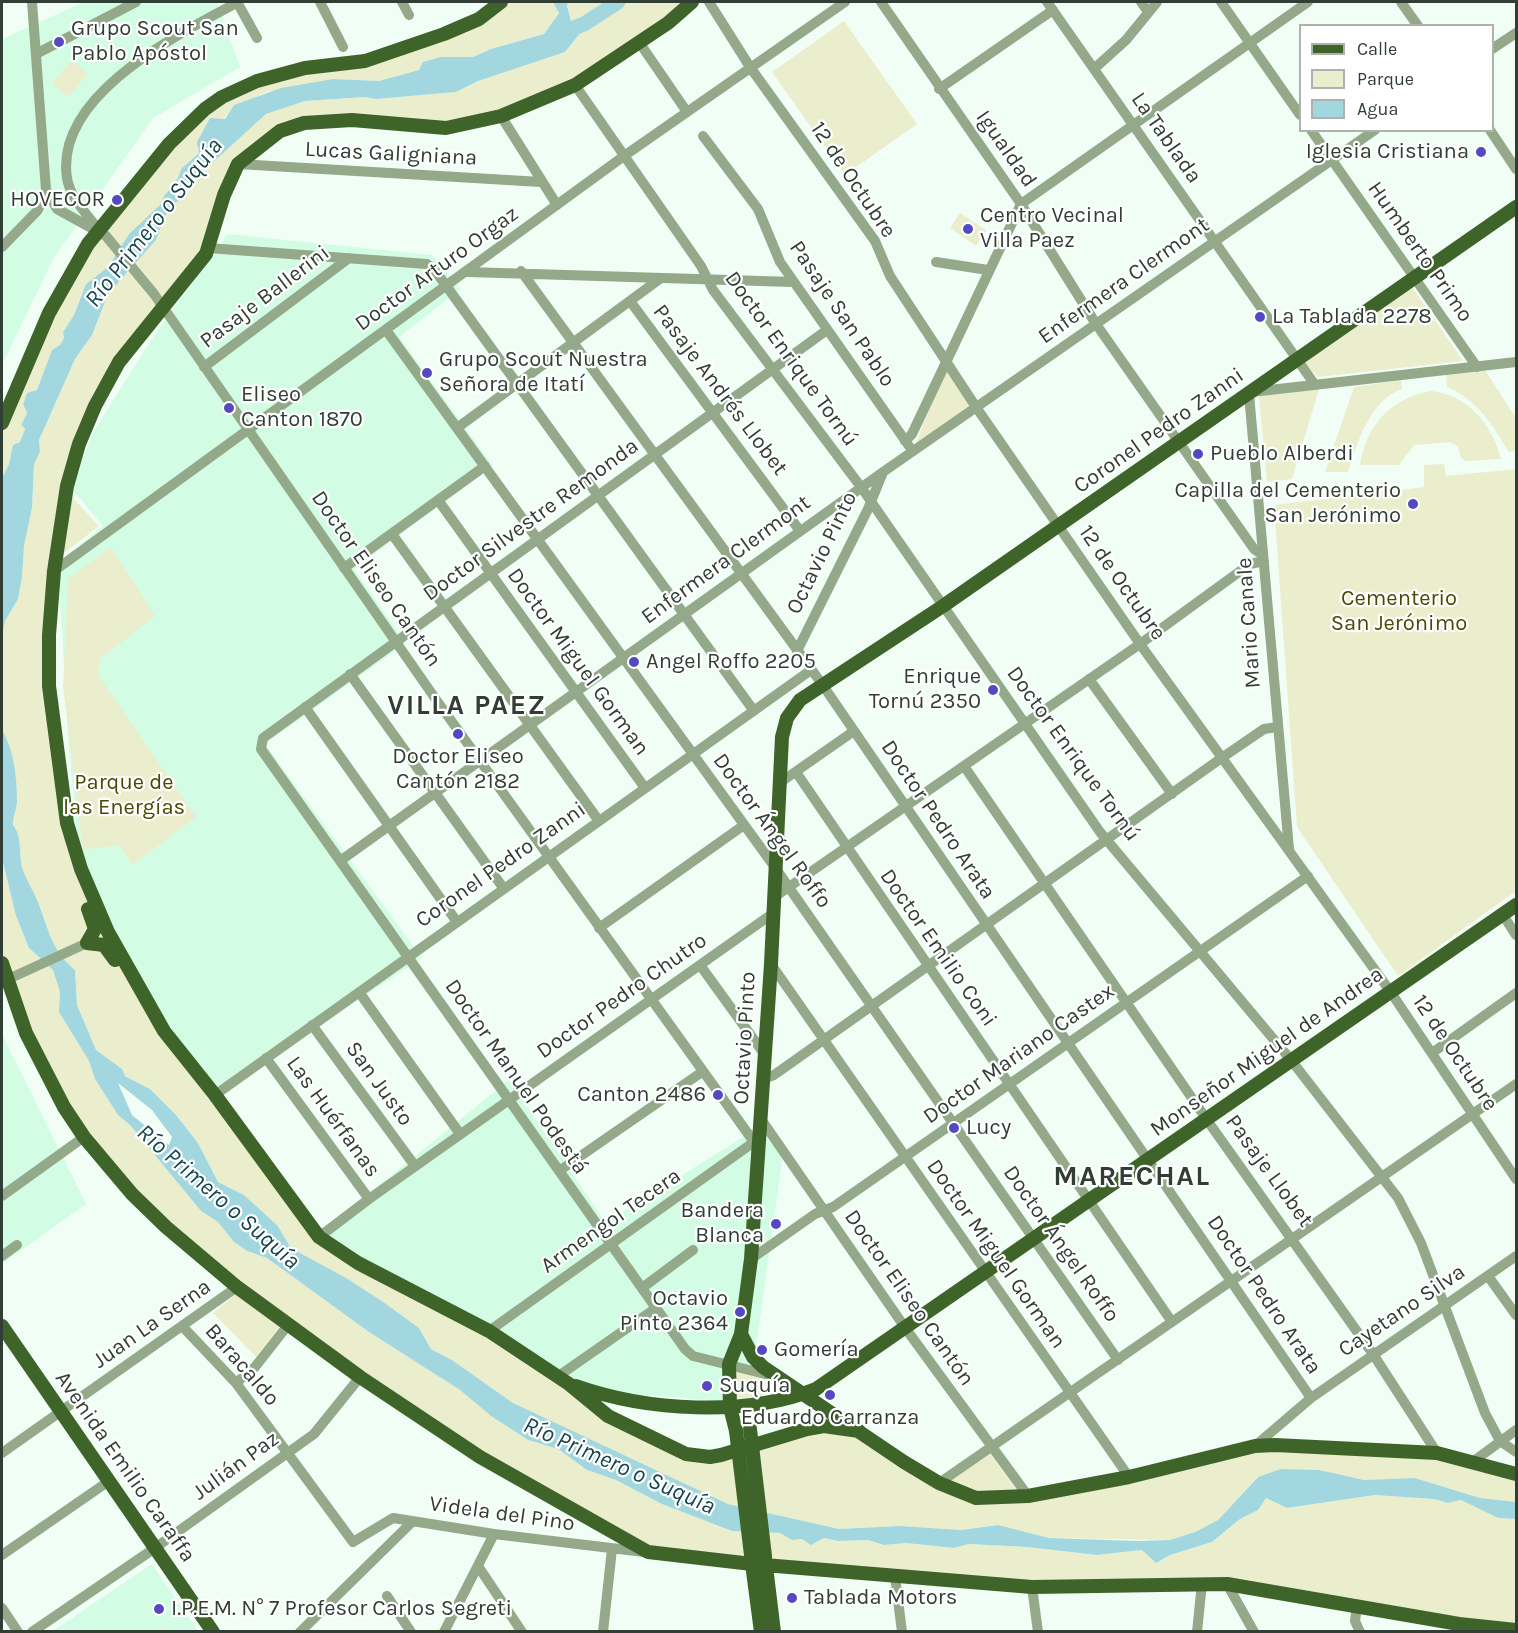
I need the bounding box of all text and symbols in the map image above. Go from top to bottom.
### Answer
place label: Grupo Scout San Pablo Apóstol [71,16,239,68]
legend [1299,24,1494,132]
marker: Grupo Scout San Pablo Apóstol [52,35,66,49]
text: Calle [1357,38,1397,60]
text: Parque [1357,68,1414,90]
street label: La Tablada [1125,87,1207,189]
text: Agua [1357,98,1398,120]
street label: Igualdad [970,105,1042,193]
street label: 12 de Octubre [805,117,901,243]
water label: Río Primero o Suquía [79,133,229,313]
street label: Lucas Galigniana [304,136,478,172]
place label: Iglesia Cristiana [1306,139,1469,165]
marker: Iglesia Cristiana [1474,145,1488,159]
street label: Humberto Primo [1362,177,1478,327]
place label: HOVECOR [10,187,105,213]
marker: HOVECOR [110,193,124,207]
street label: Doctor Arturo Orgaz [350,201,524,337]
place label: Centro Vecinal Villa Paez [980,203,1124,254]
street label: Enfermera Clermont [1033,212,1215,350]
marker: Centro Vecinal Villa Paez [961,222,975,236]
street label: Pasaje San Pablo [783,236,901,392]
street label: Pasaje Ballerini [195,240,335,354]
street label: Doctor Enrique Tornú [719,266,863,452]
street label: Pasaje Andrés Llobet [647,299,793,481]
place label: La Tablada 2278 [1272,304,1432,330]
marker: La Tablada 2278 [1253,310,1267,324]
place label: Grupo Scout Nuestra Señora de Itatí [439,347,648,398]
street label: Coronel Pedro Zanni [1069,362,1249,500]
marker: Grupo Scout Nuestra Señora de Itatí [420,366,434,380]
place label: Eliseo Canton 1870 [241,382,363,434]
marker: Eliseo Canton 1870 [222,401,236,415]
street label: Doctor Silvestre Remonda [418,433,644,607]
place label: Pueblo Alberdi [1210,441,1354,467]
marker: Pueblo Alberdi [1191,447,1205,461]
place label: Capilla del Cementerio San Jerónimo [1175,478,1401,530]
street label: Doctor Eliseo Cantón [305,486,447,672]
street label: Octavio Pinto [781,487,863,619]
street label: Enfermera Clermont [636,490,816,630]
marker: Capilla del Cementerio San Jerónimo [1406,497,1420,511]
street label: 12 de Octubre [1073,520,1171,646]
street label: Mario Canale [1231,557,1267,689]
street label: Doctor Miguel Gorman [501,563,655,761]
park label: Cementerio San Jerónimo [1331,586,1467,638]
place label: Angel Roffo 2205 [646,649,816,675]
marker: Angel Roffo 2205 [627,655,641,669]
street label: Doctor Enrique Tornú [1001,661,1145,847]
place label: Enrique Tornú 2350 [869,664,981,716]
marker: Enrique Tornú 2350 [986,683,1000,697]
district label: VILLA PAEZ [387,689,547,723]
marker: Doctor Eliseo Cantón 2182 [451,727,465,741]
street label: Doctor Pedro Arata [875,735,1001,905]
place label: Doctor Eliseo Cantón 2182 [392,744,524,796]
street label: Doctor Ángel Roffo [707,748,837,914]
park label: Parque de las Energías [63,770,185,822]
street label: Coronel Pedro Zanni [411,796,591,934]
street label: Doctor Emilio Coni [874,864,1002,1032]
street label: Doctor Pedro Chutro [532,927,712,1065]
street label: Monseñor Miguel de Andrea [1145,961,1389,1143]
street label: Octavio Pinto [728,971,762,1105]
street label: Doctor Manuel Podestá [439,974,593,1180]
street label: Doctor Mariano Castex [918,978,1120,1130]
street label: 12 de Octubre [1407,990,1503,1116]
street label: San Justo [340,1037,418,1131]
street label: Las Huérfanas [280,1051,386,1183]
place label: Canton 2486 [577,1082,706,1108]
marker: Canton 2486 [711,1088,725,1102]
street label: Pasaje Llobet [1219,1110,1319,1232]
place label: Lucy [966,1115,1011,1141]
water label: Río Primero o Suquía [130,1118,306,1276]
marker: Lucy [947,1121,961,1135]
street label: Doctor Miguel Gorman [921,1154,1071,1354]
district label: MARECHAL [1053,1160,1211,1194]
street label: Doctor Ángel Roffo [997,1161,1125,1327]
street label: Armengol Tecera [536,1163,686,1279]
place label: Bandera Blanca [681,1198,764,1250]
street label: Doctor Eliseo Cantón [838,1205,980,1391]
street label: Doctor Pedro Arata [1201,1210,1327,1380]
marker: Bandera Blanca [769,1217,783,1231]
street label: Cayetano Silva [1334,1259,1470,1363]
street label: Juan La Serna [88,1274,216,1374]
place label: Octavio Pinto 2364 [620,1286,728,1338]
marker: Octavio Pinto 2364 [733,1305,747,1319]
street label: Baracaldo [199,1318,285,1412]
place label: Gomería [774,1337,859,1363]
marker: Gomería [755,1343,769,1357]
street label: Avenida Emilio Caraffa [49,1366,201,1568]
place label: Suquía [719,1373,790,1399]
marker: Suquía [700,1379,714,1393]
marker: Eduardo Carranza [823,1388,837,1402]
place label: Eduardo Carranza [741,1405,919,1431]
water label: Río Primero o Suquía [519,1411,719,1521]
street label: Julián Paz [188,1426,284,1506]
street label: Videla del Pino [428,1491,576,1537]
place label: Tablada Motors [804,1585,957,1611]
marker: Tablada Motors [785,1591,799,1605]
place label: I.P.E.M. N° 7 Profesor Carlos Segreti [171,1596,512,1622]
marker: I.P.E.M. N° 7 Profesor Carlos Segreti [152,1602,166,1616]

